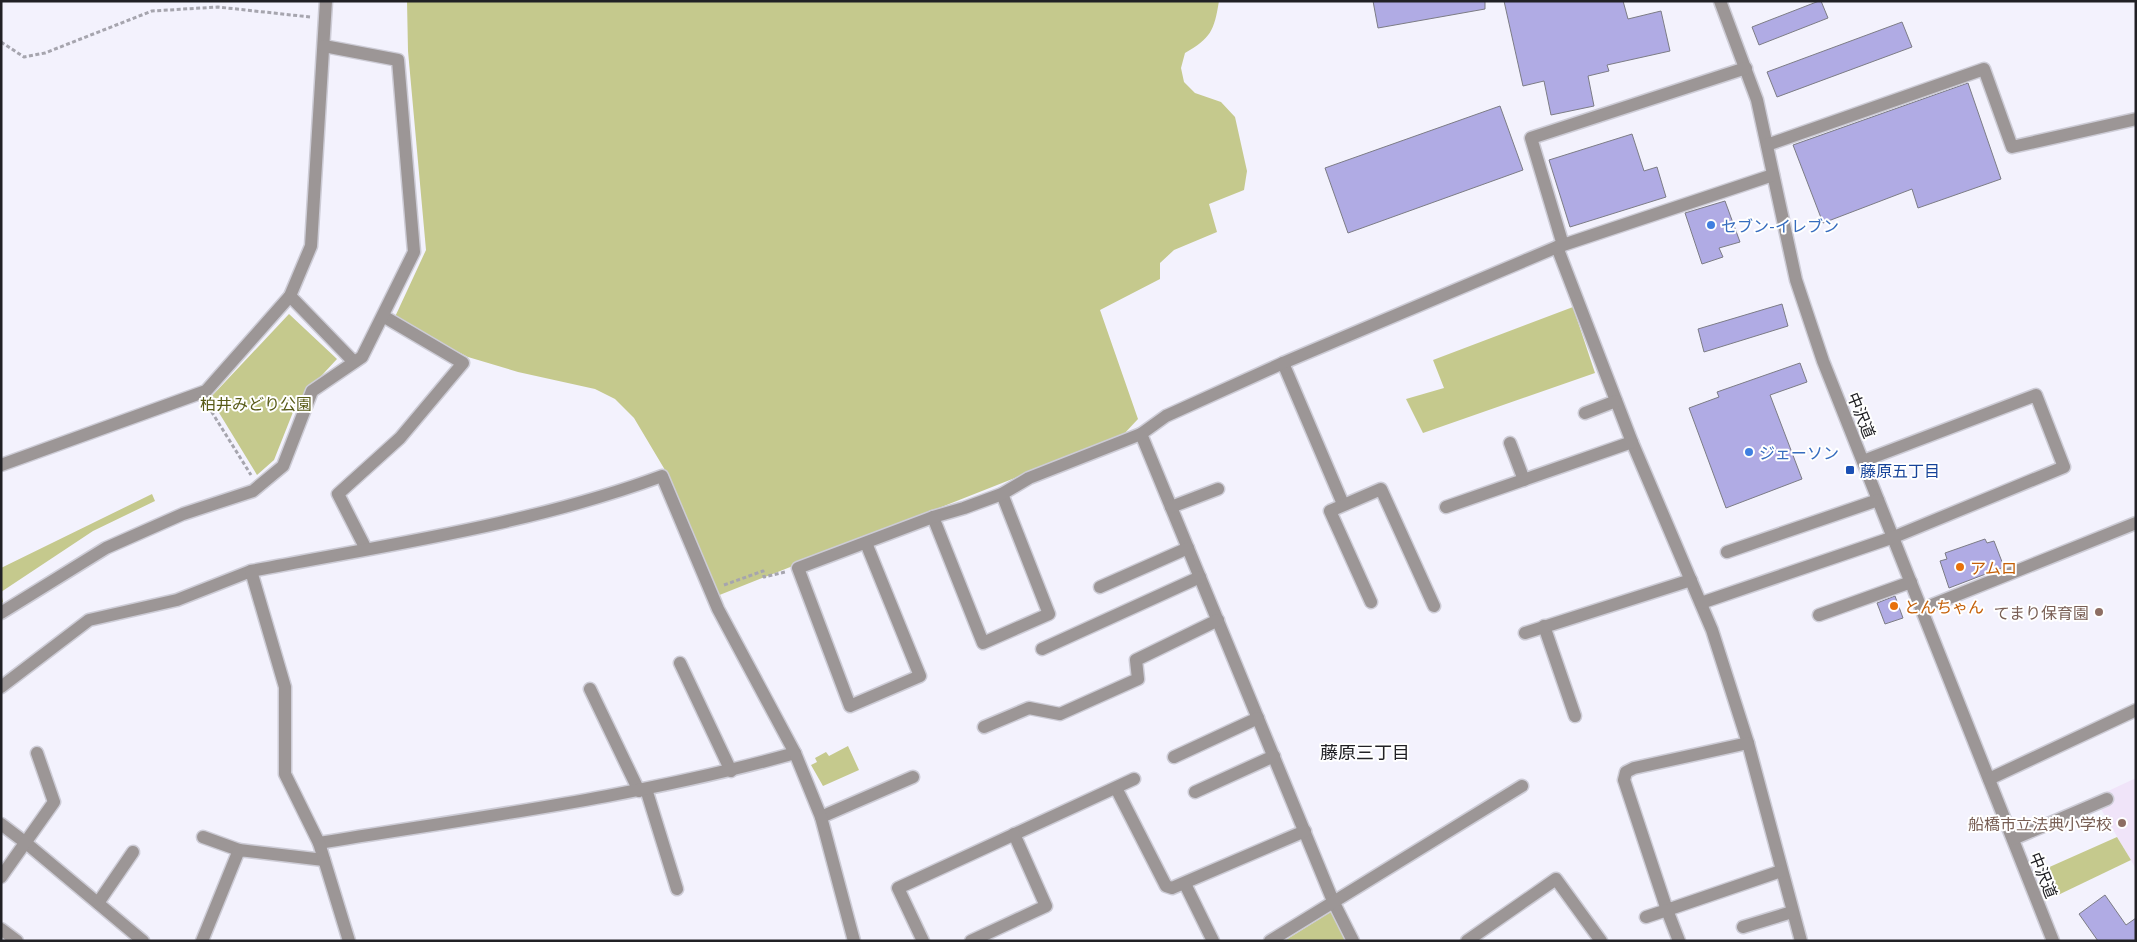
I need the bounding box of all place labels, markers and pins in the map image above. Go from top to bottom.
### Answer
place label: セブン-イレブン [1721,216,1839,235]
marker: セブン-イレブン [1705,219,1717,231]
place label: ジェーソン [1759,443,1839,462]
marker: ジェーソン [1743,446,1755,458]
place label: 藤原五丁目 [1860,461,1940,480]
marker: 藤原五丁目 [1844,464,1856,476]
place label: アムロ [1970,558,2017,577]
marker: アムロ [1954,561,1966,573]
place label: とんちゃん [1904,597,1984,616]
marker: とんちゃん [1888,600,1900,612]
place label: てまり保育園 [1994,603,2089,622]
marker: てまり保育園 [2093,606,2105,618]
place label: 船橋市立法典小学校 [1968,814,2112,833]
marker: 船橋市立法典小学校 [2116,817,2128,829]

